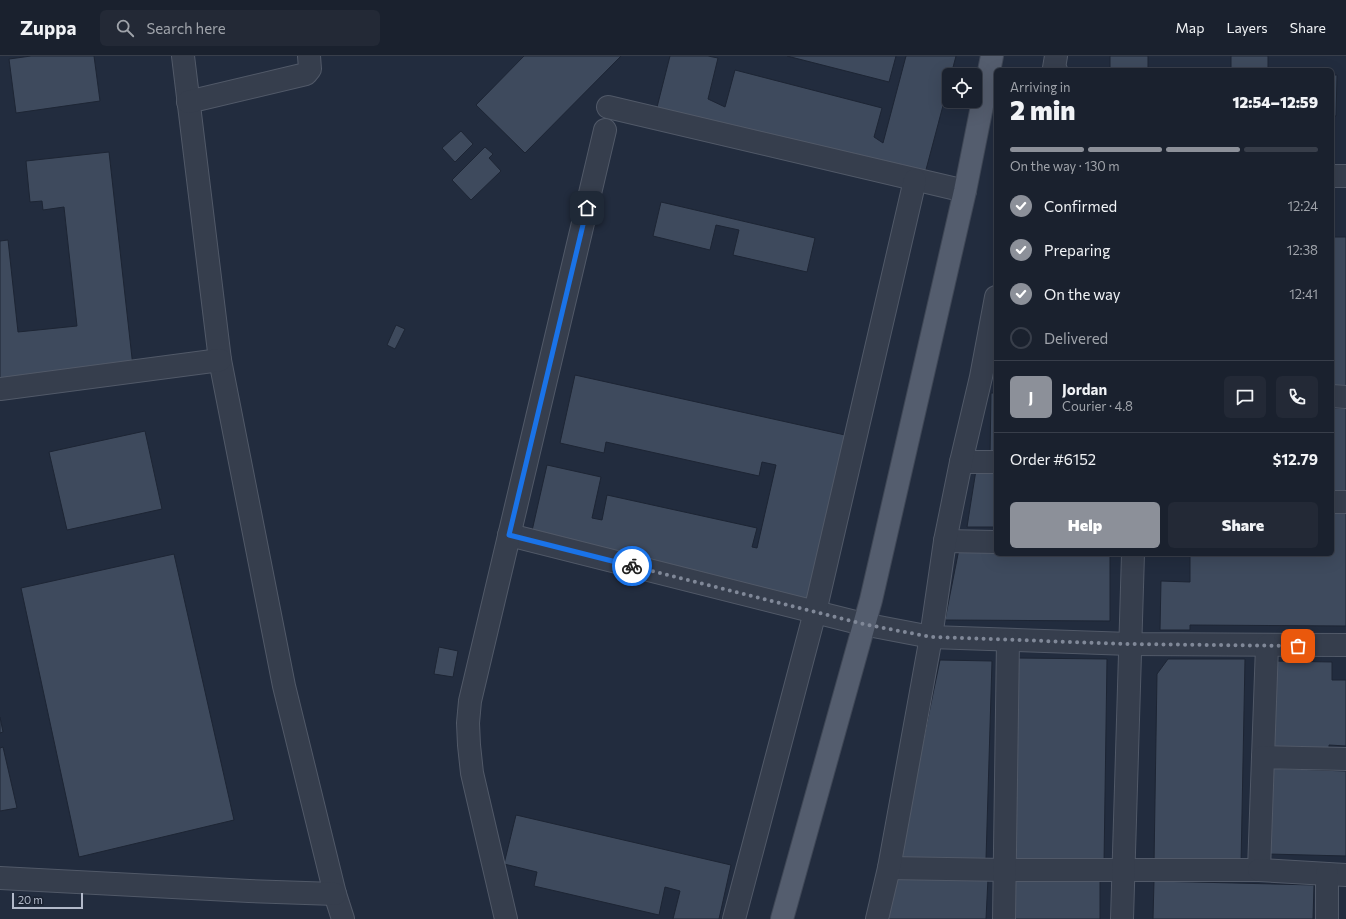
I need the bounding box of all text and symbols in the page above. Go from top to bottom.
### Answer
search box [100,10,380,46]
text: Zuppa [20,16,76,39]
icon: search [114,17,136,39]
text: Search here [146,19,226,37]
text: Map [1176,19,1204,36]
text: Layers [1226,19,1268,36]
text: Share [1290,19,1326,36]
map controls [942,68,982,108]
button: locate [942,68,982,108]
text: Arriving in [1010,79,1070,95]
text: 12:54–12:59 [1233,93,1318,111]
text: 2 min [1010,94,1075,125]
text: On the way · 130 m [1010,158,1120,174]
pin [570,191,604,225]
icon: check [1010,195,1032,217]
icon: home [576,197,598,219]
text: Confirmed [1044,197,1117,215]
text: 12:24 [1287,198,1318,214]
icon: check [1010,239,1032,261]
text: Preparing [1044,241,1110,259]
text: 12:38 [1287,242,1318,258]
icon: check [1010,283,1032,305]
text: On the way [1044,285,1121,303]
text: 12:41 [1289,286,1318,302]
text: Delivered [1044,329,1108,347]
button: chat [1224,376,1266,418]
button: phone [1276,376,1318,418]
text: Jordan [1062,380,1107,398]
text: J [1029,388,1033,406]
text: Courier · 4.8 [1062,398,1133,414]
text: Order #6152 [1010,450,1096,468]
text: $12.79 [1273,450,1318,468]
button: Help [1010,502,1160,548]
button: Share [1168,502,1318,548]
courier [612,546,652,586]
icon: bike [621,555,643,577]
pin [1281,629,1315,663]
icon: bag [1287,635,1309,657]
scale bar [12,891,83,910]
text: 20 m [18,893,43,906]

